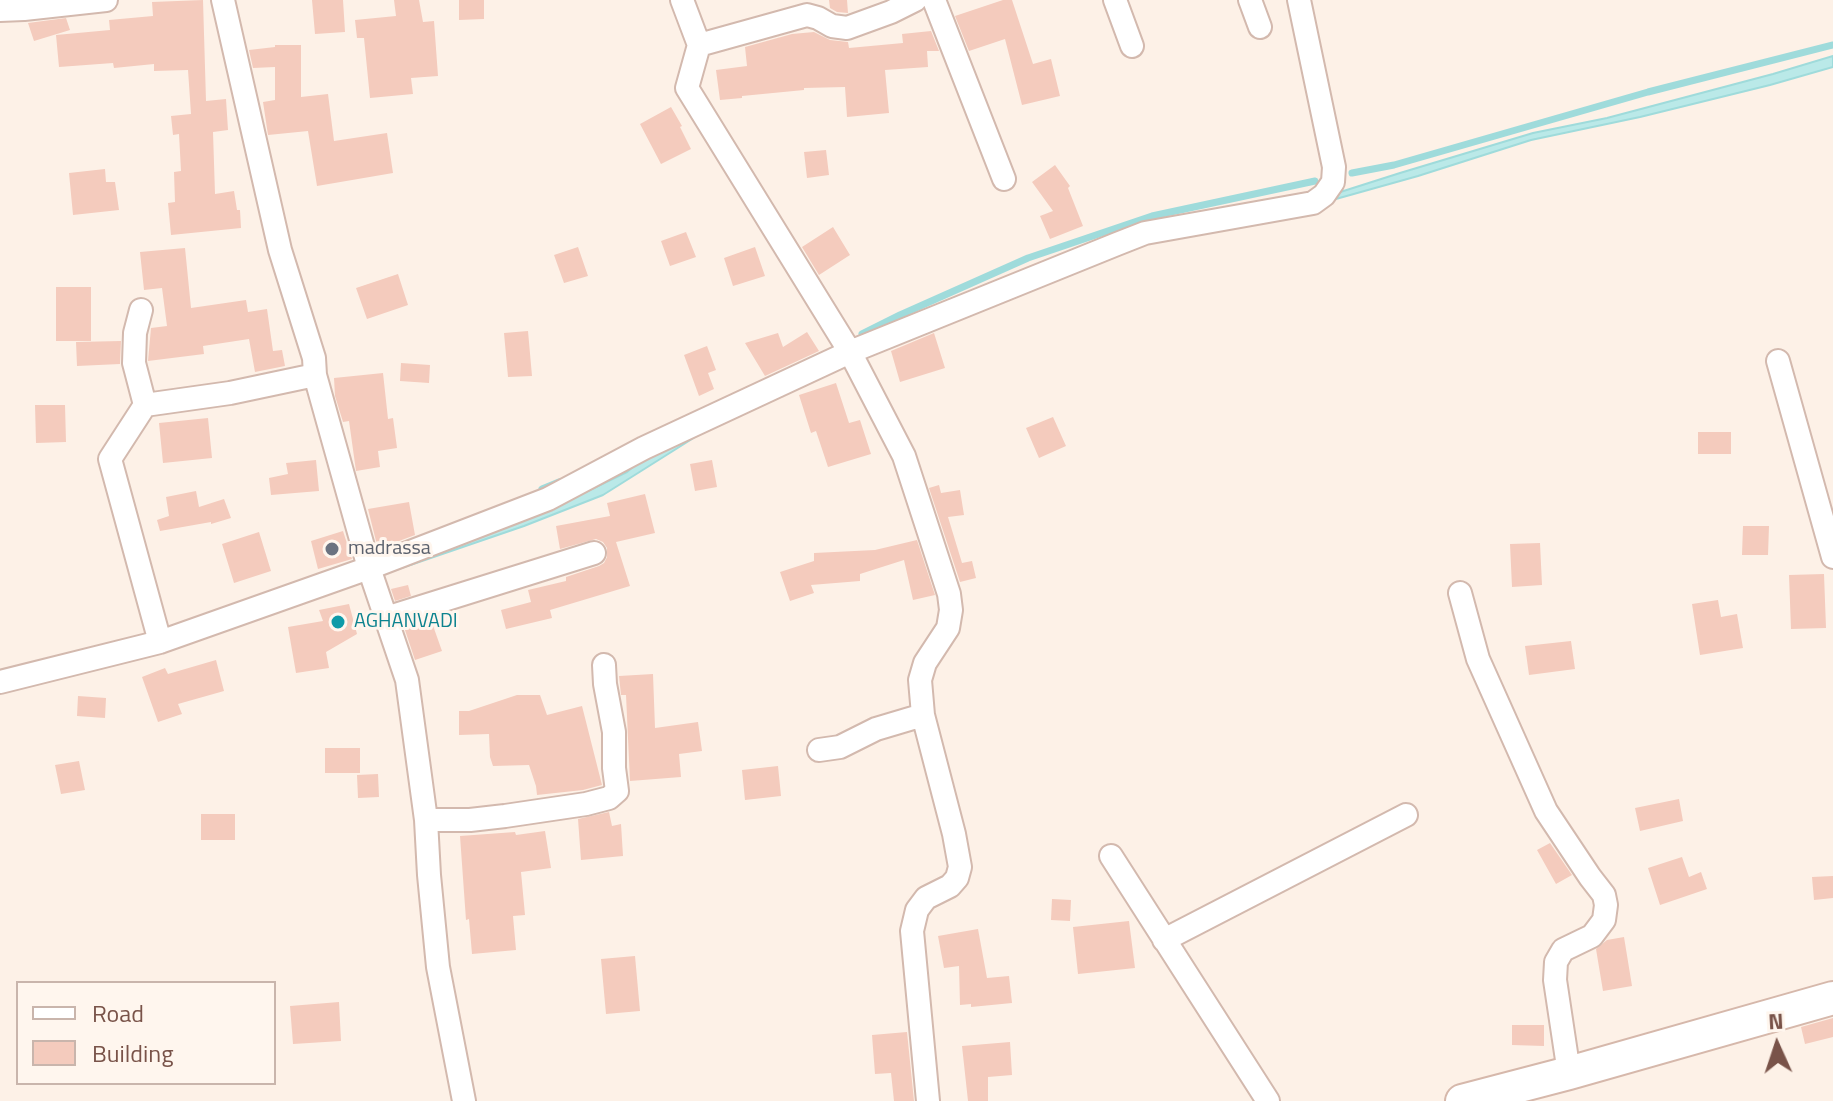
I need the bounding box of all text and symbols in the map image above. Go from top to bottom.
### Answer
place label: madrassa [348,537,431,561]
marker: madrassa [323,540,341,558]
place label: AGHANVADI [354,610,458,634]
marker: AGHANVADI [329,613,347,631]
legend [16,981,276,1085]
text: Road [92,995,144,1031]
text: N [1767,1004,1784,1038]
north arrow [1737,1005,1817,1085]
text: Building [92,1035,174,1071]

